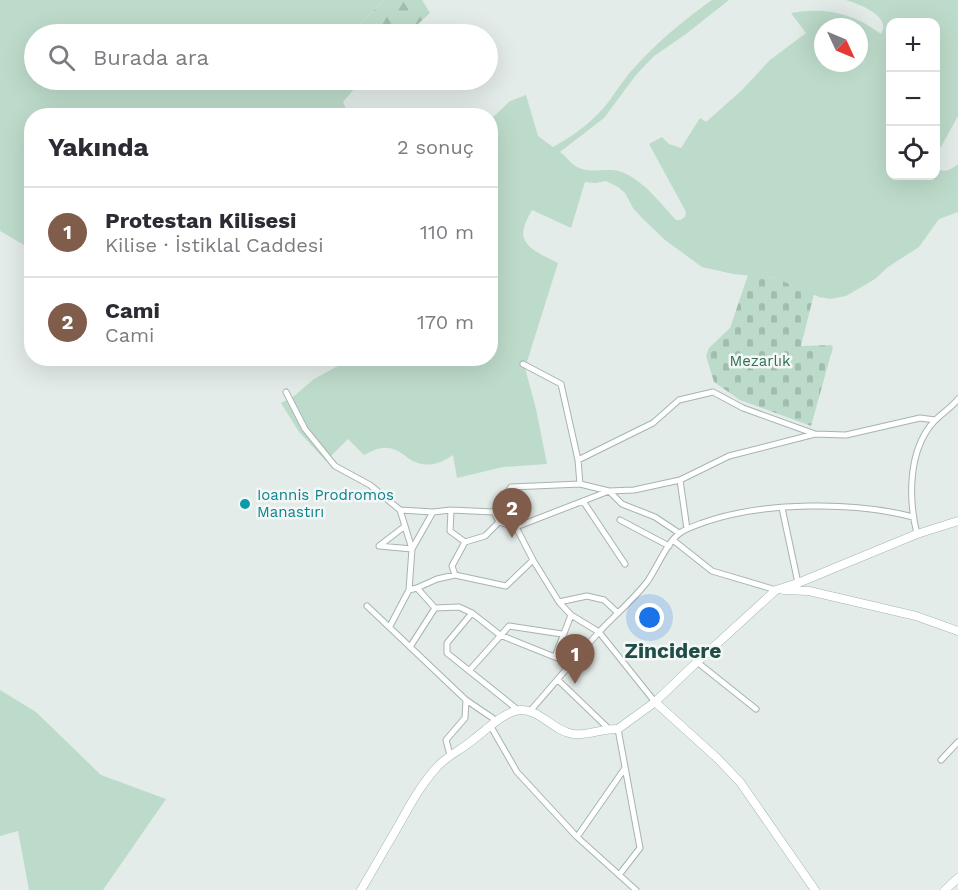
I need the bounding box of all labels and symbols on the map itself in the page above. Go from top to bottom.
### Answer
north arrow [814,18,868,72]
park label: Mezarlık [729,352,791,370]
place label: Ioannis Prodromos Manastırı [257,486,394,521]
pin: 2 [492,488,532,538]
marker: Ioannis Prodromos Manastırı [238,497,252,511]
your location [635,603,664,632]
pin: 1 [556,634,594,684]
district label: Zincidere [625,638,721,663]

